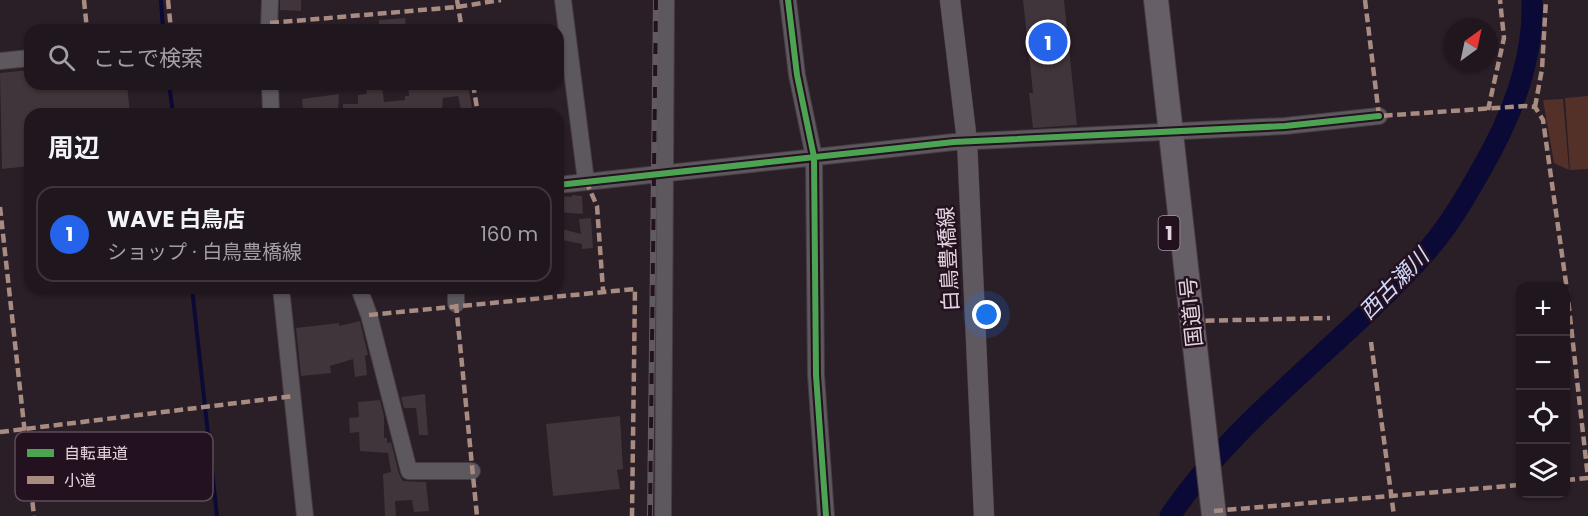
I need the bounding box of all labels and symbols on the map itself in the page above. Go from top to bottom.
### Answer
north arrow [1444,18,1498,72]
pin: 1 [1028,20,1068,64]
street label: 白鳥豊橋線 [931,206,965,312]
road number: 1 [1158,216,1180,250]
water label: 西古瀬川 [1352,240,1437,326]
street label: 国道1号 [1173,276,1209,348]
your location [972,300,1001,329]
legend [15,432,213,501]
text: 自転車道 [64,442,128,465]
text: 小道 [64,469,96,492]

